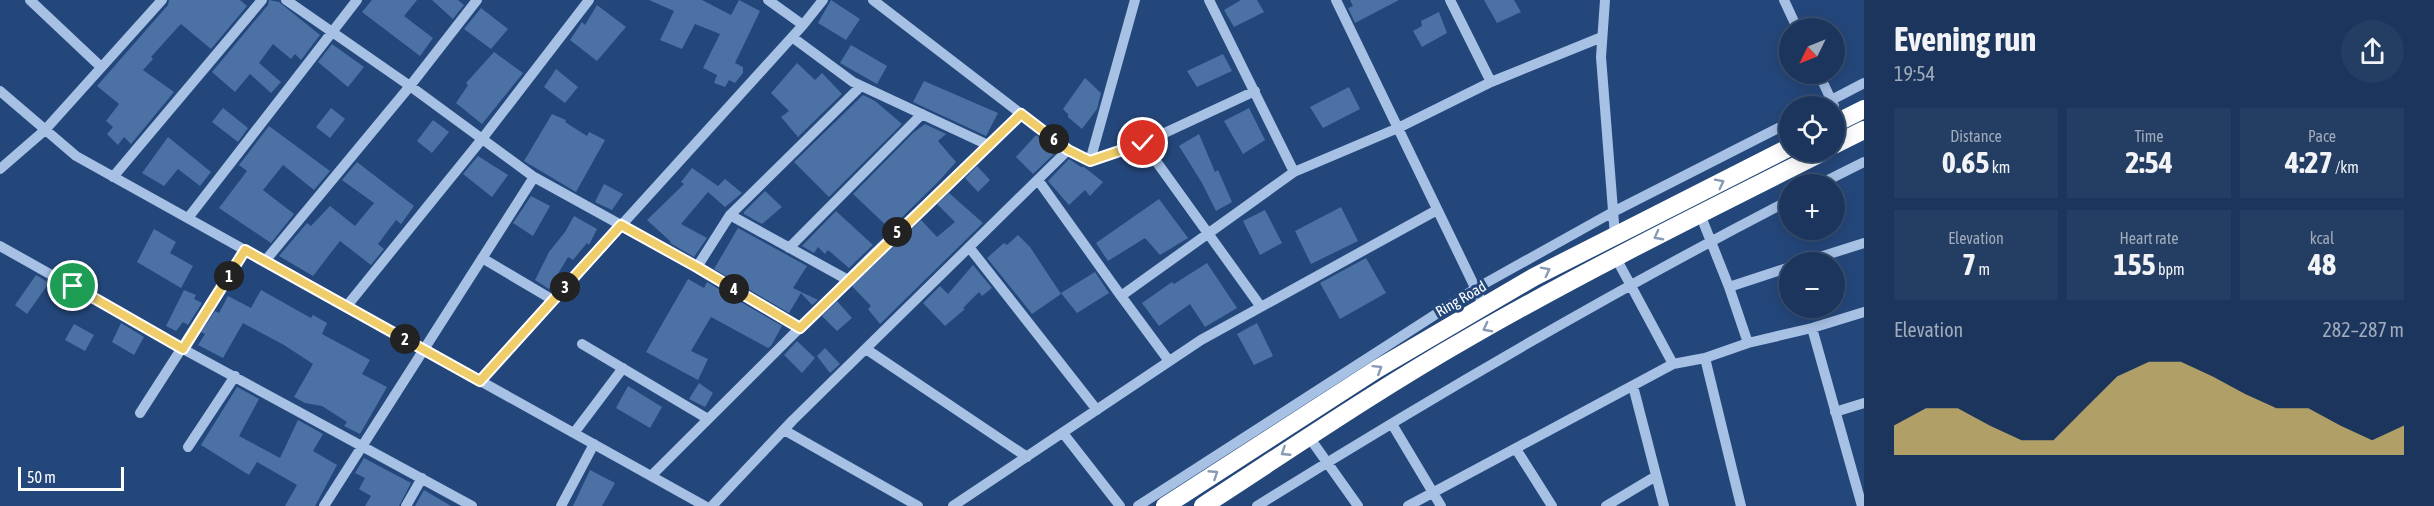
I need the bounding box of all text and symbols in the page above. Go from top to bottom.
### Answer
north arrow [1779,18,1845,84]
map controls [1779,18,1845,318]
text: Evening run [1894,20,2036,58]
button: share [2341,20,2404,83]
text: 19:54 [1894,62,1935,85]
button: locate [1779,96,1845,162]
pin [1117,117,1168,168]
pin: 6 [1039,124,1069,154]
icon: check [1126,126,1159,159]
text: Distance [1950,127,2002,145]
text: Time [2134,127,2164,145]
text: Pace [2308,127,2336,145]
text: 6 [1050,130,1058,148]
text: 0.65 [1942,145,1989,179]
text: 2:54 [2125,145,2173,179]
text: 4:27 [2285,145,2333,179]
text: km [1989,158,2010,176]
text: /km [2333,158,2359,176]
button: + [1779,174,1845,240]
one-way arrow [1714,178,1725,190]
pin: 5 [882,217,912,247]
text: 5 [893,223,901,241]
one-way arrow [1654,229,1665,240]
text: Elevation [1948,229,2004,247]
text: Heart rate [2120,229,2178,247]
text: kcal [2310,229,2334,247]
text: 7 [1962,247,1976,281]
text: 155 [2113,247,2156,281]
text: 48 [2308,247,2336,281]
button: − [1779,252,1845,318]
pin [47,260,98,311]
text: m [1976,260,1990,278]
text: bpm [2156,260,2185,278]
pin: 1 [214,261,244,291]
one-way arrow [1540,266,1551,278]
text: 1 [225,267,233,285]
icon: arrive [56,269,89,302]
pin: 3 [550,272,580,302]
pin: 4 [719,274,749,304]
street label: Ring Road [1433,277,1489,320]
text: 3 [561,278,569,296]
text: 4 [730,280,738,298]
text: Elevation [1894,318,1963,341]
text: 282–287 m [2322,318,2404,341]
one-way arrow [1482,321,1493,332]
pin: 2 [390,324,420,354]
text: 2 [401,330,409,348]
one-way arrow [1372,364,1382,376]
one-way arrow [1281,445,1292,456]
scale bar [18,464,124,492]
text: 50 m [27,468,56,486]
one-way arrow [1208,470,1218,482]

